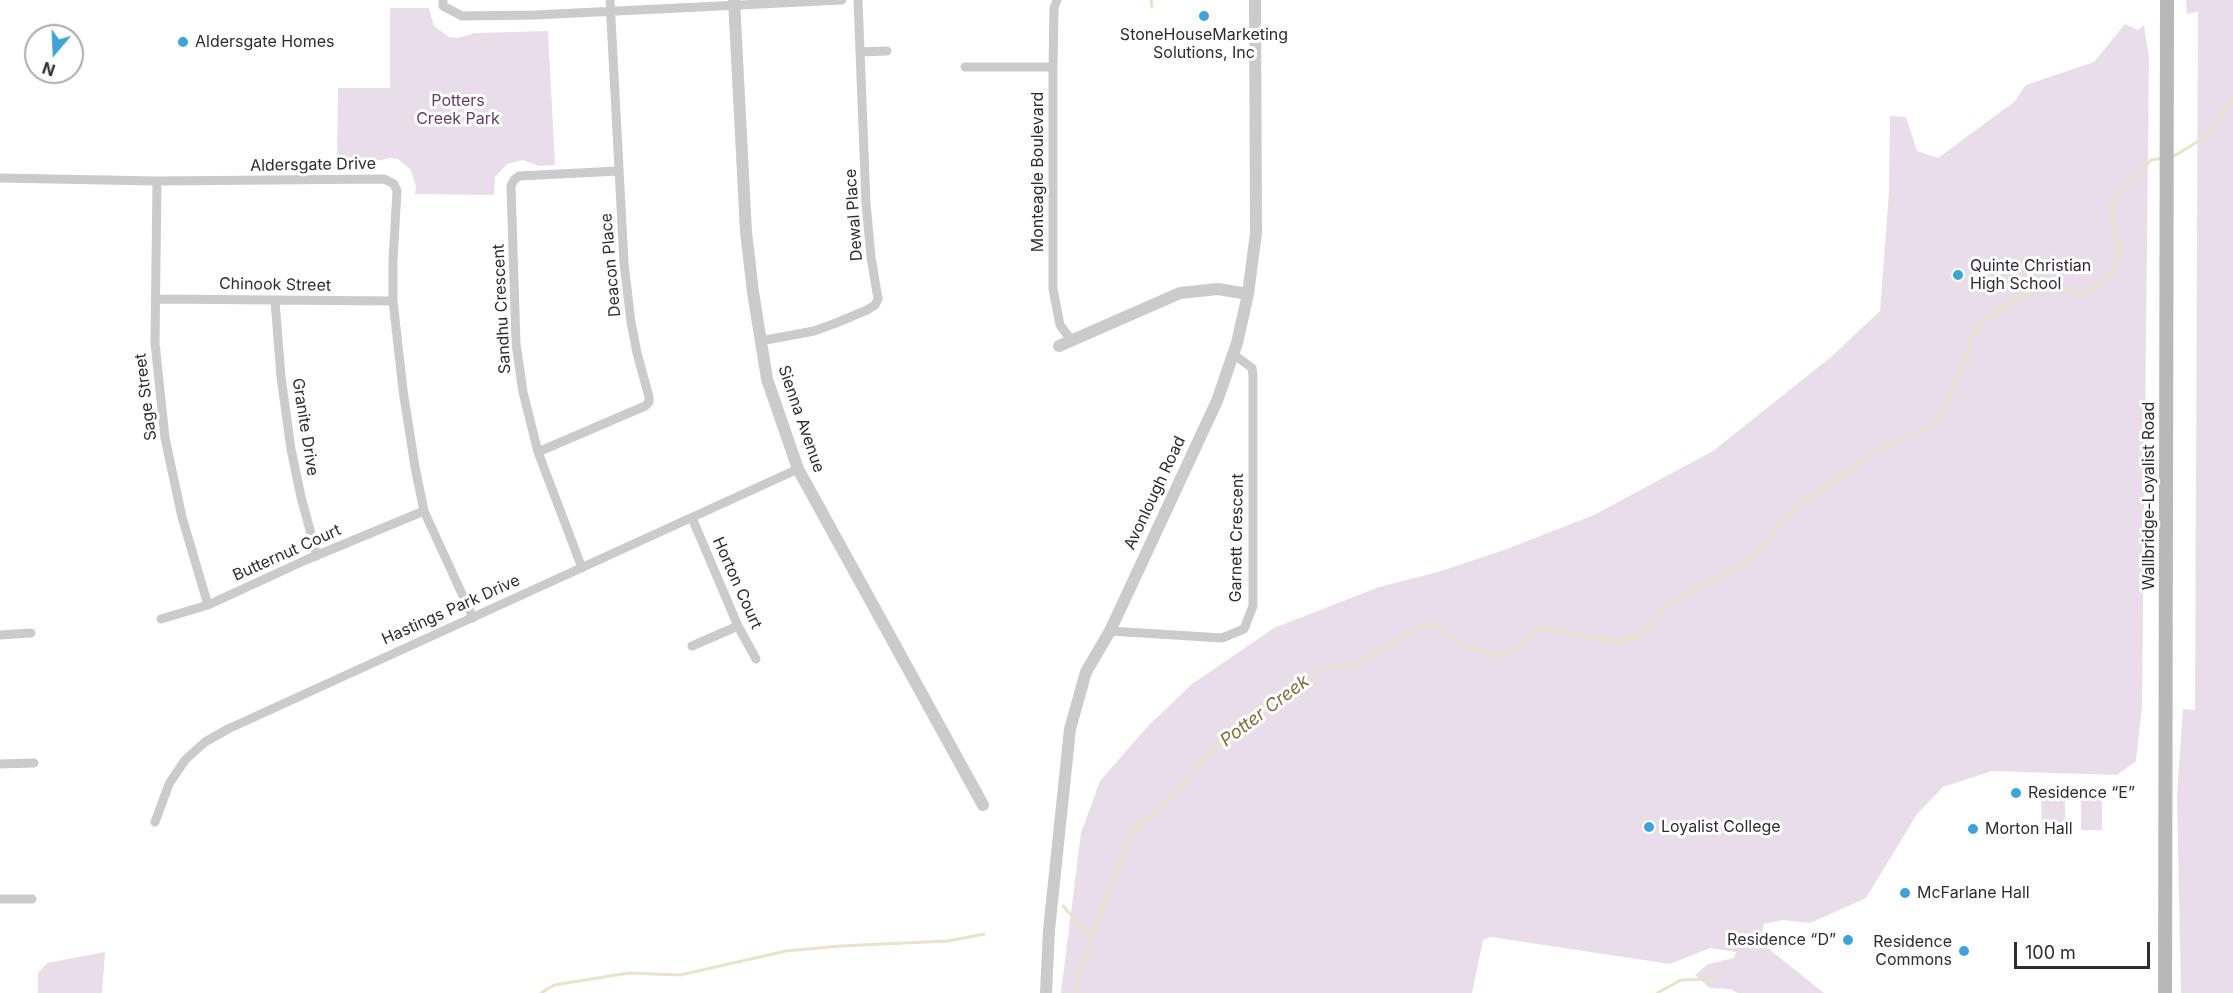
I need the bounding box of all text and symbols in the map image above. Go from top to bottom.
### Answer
marker: StoneHouseMarketing Solutions, Inc [1197,9,1211,23]
north arrow [24,24,84,84]
place label: StoneHouseMarketing Solutions, Inc [1120,25,1288,63]
place label: Aldersgate Homes [195,32,334,52]
marker: Aldersgate Homes [176,35,190,49]
text: N [40,58,58,81]
park label: Potters Creek Park [416,91,500,129]
street label: Monteagle Boulevard [1028,92,1048,252]
street label: Aldersgate Drive [250,154,376,176]
street label: Dewal Place [841,168,867,262]
street label: Deacon Place [597,212,625,318]
street label: Sandhu Crescent [489,243,515,375]
place label: Quinte Christian High School [1970,256,2091,294]
marker: Quinte Christian High School [1951,268,1965,282]
street label: Chinook Street [219,274,331,296]
street label: Sage Street [131,352,161,442]
street label: Sienna Avenue [774,363,828,475]
street label: Granite Drive [288,377,322,477]
street label: Wallbridge-Loyalist Road [2139,402,2159,590]
street label: Avonlough Road [1120,433,1190,553]
street label: Garnett Crescent [1226,473,1248,603]
street label: Butternut Court [230,521,344,585]
street label: Horton Court [708,534,766,632]
street label: Hastings Park Drive [379,571,523,649]
water label: Potter Creek [1216,671,1314,751]
place label: Residence “E” [2028,783,2135,803]
marker: Residence “E” [2009,786,2023,800]
place label: Loyalist College [1661,817,1781,837]
place label: Morton Hall [1985,819,2073,839]
marker: Loyalist College [1642,820,1656,834]
marker: Morton Hall [1966,822,1980,836]
place label: McFarlane Hall [1917,883,2030,903]
marker: McFarlane Hall [1898,886,1912,900]
place label: Residence “D” [1727,930,1836,950]
scale bar [2017,930,2154,968]
place label: Residence Commons [1873,932,1952,970]
marker: Residence “D” [1841,933,1855,947]
text: 100 m [2025,942,2076,963]
marker: Residence Commons [1957,944,1971,958]

